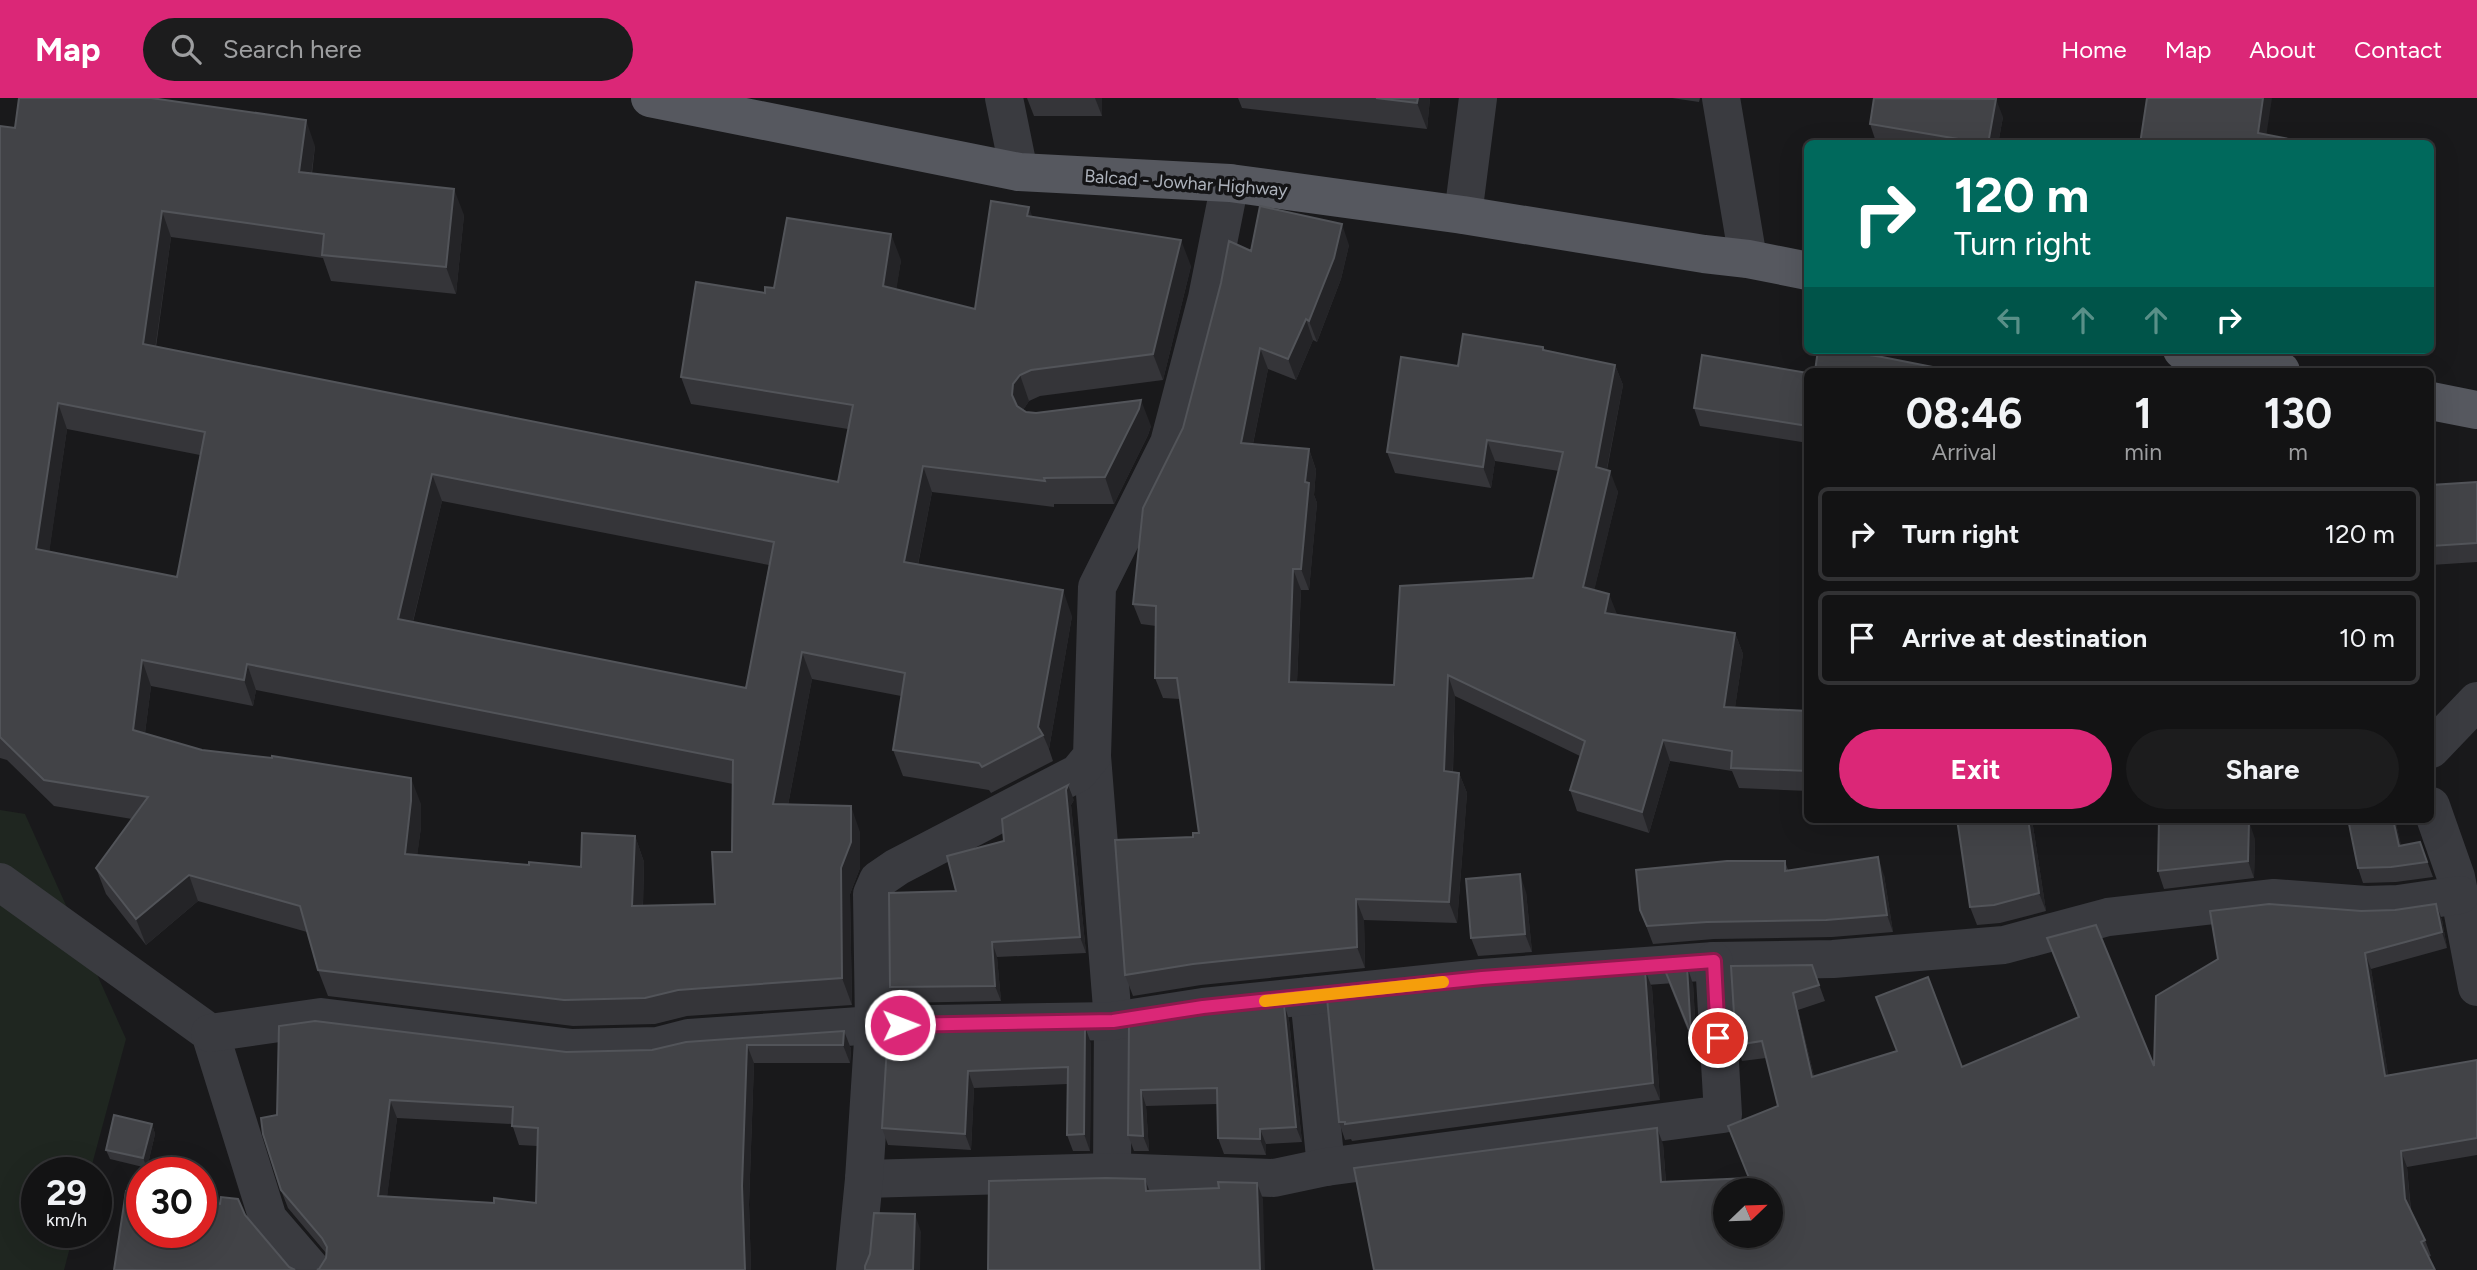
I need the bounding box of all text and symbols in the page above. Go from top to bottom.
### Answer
search box [143,18,633,81]
text: Map [35,30,101,69]
icon: search [167,30,205,68]
text: Search here [223,33,362,65]
text: Home [2061,35,2127,64]
text: Map [2165,35,2211,64]
text: About [2249,35,2316,64]
text: Contact [2354,35,2442,64]
street label: Balcad - Jowhar Highway [1084,165,1289,201]
text: 120 m [1954,165,2089,224]
icon: right [1839,168,1930,259]
text: Turn right [1954,225,2092,263]
icon: left [1991,301,2029,339]
icon: ahead [2064,301,2102,339]
icon: ahead [2137,301,2175,339]
icon: right [2210,301,2248,339]
text: 08:46 [1906,388,2022,439]
text: 1 [2134,388,2152,439]
text: 130 [2264,388,2332,439]
text: Arrival [1932,438,1997,466]
text: min [2124,438,2162,466]
text: m [2288,438,2308,466]
icon: right [1843,515,1881,553]
text: Turn right [1902,518,2019,550]
text: 120 m [2325,518,2395,550]
icon: arrive [1843,619,1881,657]
text: Arrive at destination [1902,622,2147,654]
text: 10 m [2339,622,2395,654]
button: Exit [1839,729,2112,809]
button: Share [2126,729,2399,809]
position arrow [863,988,937,1062]
pin [1688,1008,1748,1068]
icon: arrive [1699,1019,1737,1057]
speed limit sign: 30 [126,1157,217,1248]
text: 29 [46,1172,87,1214]
north arrow [1713,1178,1783,1248]
map controls [1713,1178,1783,1248]
text: km/h [46,1209,87,1231]

